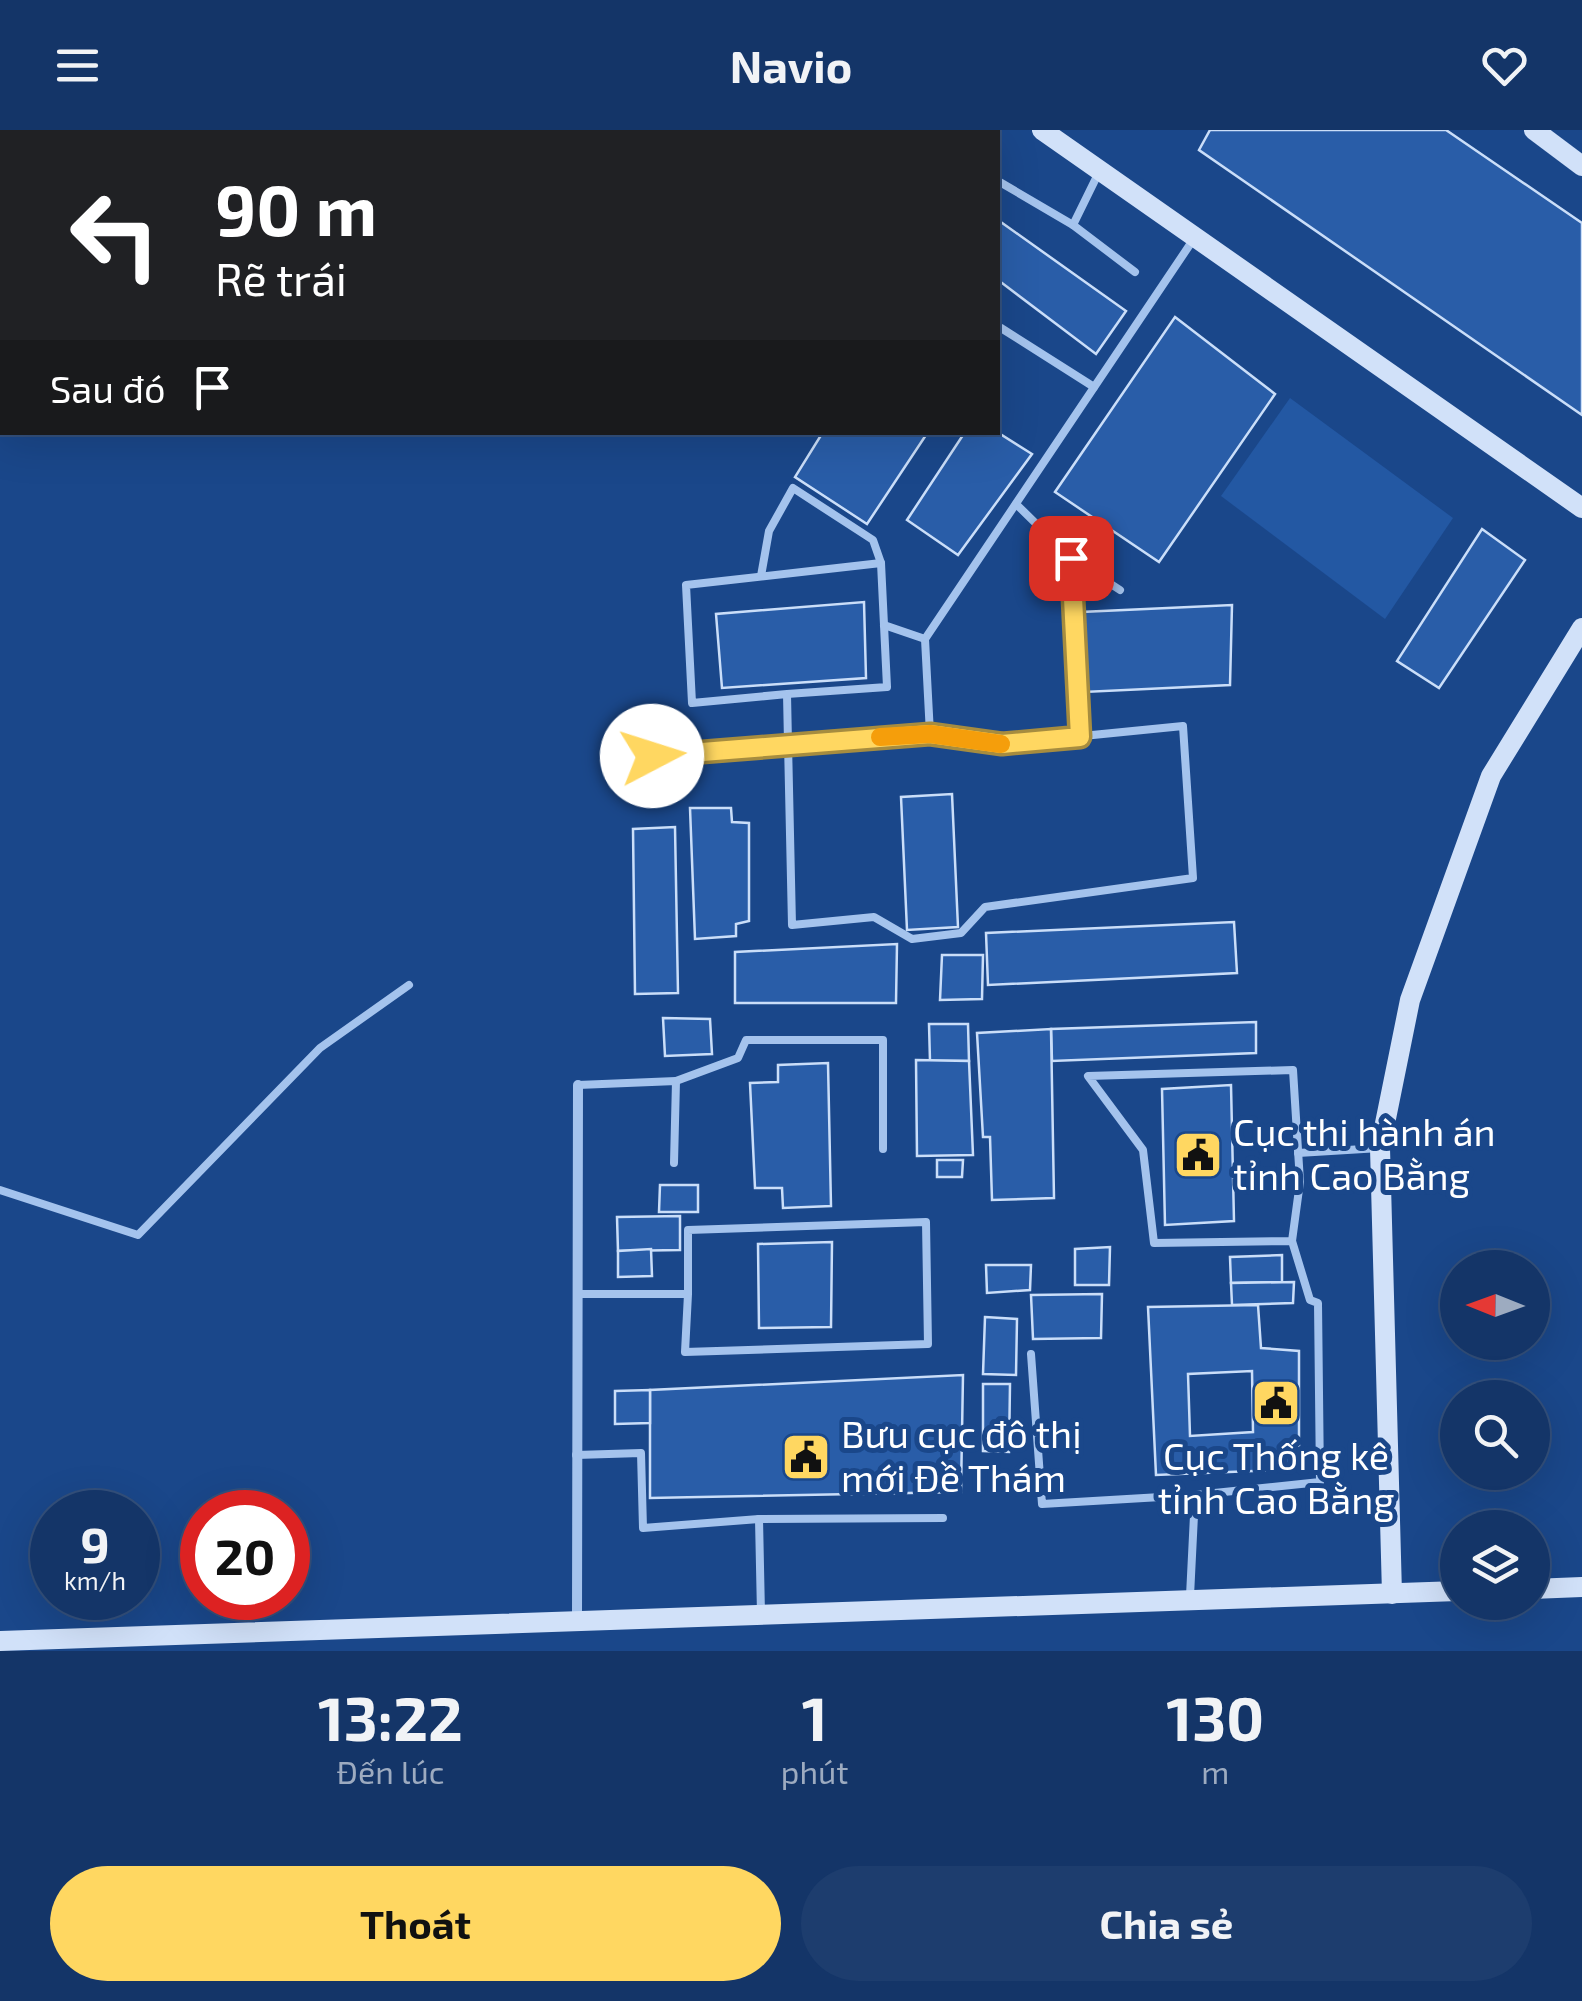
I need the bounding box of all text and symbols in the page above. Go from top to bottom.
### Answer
icon: menu [50,38,105,93]
text: Navio [730,38,852,92]
icon: heart [1477,38,1532,93]
text: 90 m [215,166,377,250]
icon: left [50,170,180,300]
text: Rẽ trái [215,251,347,305]
icon: arrive [185,360,240,415]
text: Sau đó [50,365,165,411]
pin [1029,516,1114,601]
icon: arrive [1044,531,1099,586]
position arrow [600,704,704,808]
place label: Cục thi hành án tỉnh Cao Bằng [1233,1108,1496,1198]
public building icon: Cục thi hành án tỉnh Cao Bằng [1172,1129,1224,1181]
north arrow [1440,1250,1550,1360]
map controls [1440,1250,1550,1620]
public building icon: Cục Thống kê tỉnh Cao Bằng [1250,1377,1302,1429]
button: search [1440,1380,1550,1490]
place label: Bưu cục đô thị mới Đề Thám [841,1410,1082,1500]
public building icon: Bưu cục đô thị mới Đề Thám [780,1431,832,1483]
place label: Cục Thống kê tỉnh Cao Bằng [1158,1432,1394,1522]
speed limit sign: 20 [180,1490,310,1620]
button: layers [1440,1510,1550,1620]
text: 9 [80,1513,110,1573]
text: km/h [64,1565,126,1595]
text: 13:22 [318,1681,463,1753]
text: 1 [802,1681,828,1753]
text: 130 [1166,1681,1264,1753]
text: Đến lúc [337,1752,444,1790]
text: phút [781,1752,848,1790]
text: m [1201,1752,1229,1790]
button: Thoát [50,1866,781,1981]
button: Chia sẻ [801,1866,1532,1981]

